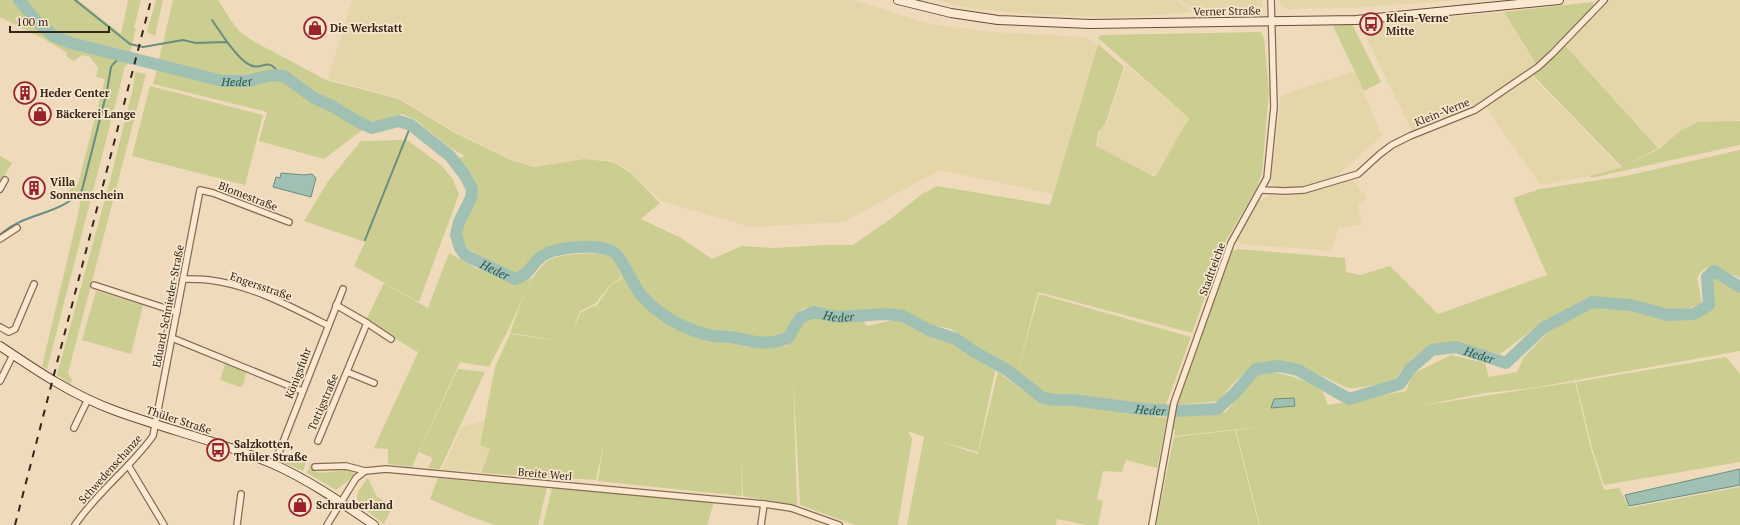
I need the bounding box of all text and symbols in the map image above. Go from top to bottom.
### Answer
street label: Verner Straße [1193,3,1261,19]
scale bar [10,8,109,34]
bus stop icon: Klein-Verne Mitte [1358,11,1384,37]
place label: Klein-Verne Mitte [1386,11,1449,38]
text: 100 m [16,14,49,29]
shop icon: Die Werkstatt [302,15,328,41]
place label: Die Werkstatt [330,21,403,35]
water label: Heder [220,72,255,89]
building icon: Heder Center [12,80,38,106]
place label: Heder Center [40,86,110,100]
street label: Klein-Verne [1412,94,1472,129]
shop icon: Bäckerei Lange [27,101,53,127]
place label: Bäckerei Lange [56,107,136,121]
building icon: Villa Sonnenschein [21,175,47,201]
place label: Villa Sonnenschein [50,175,124,202]
street label: Blomestraße [216,178,280,214]
street label: Stadtteiche [1196,240,1228,298]
street label: Eduard-Schnieder-Straße [149,243,187,369]
water label: Heder [477,256,513,283]
street label: Engersstraße [228,269,294,303]
water label: Heder [821,306,856,325]
water label: Heder [1462,342,1498,367]
street label: Königsfuhr [282,345,314,401]
street label: Tottigstraße [305,371,341,433]
water label: Heder [1133,401,1167,418]
street label: Thüler Straße [145,403,214,437]
street label: Schwedenschanze [75,431,145,506]
bus stop icon: Salzkotten, Thüler Straße [205,437,231,463]
place label: Salzkotten, Thüler Straße [234,437,308,464]
street label: Breite Werl [517,465,573,483]
shop icon: Schrauberland [287,492,313,518]
place label: Schrauberland [316,498,393,512]

